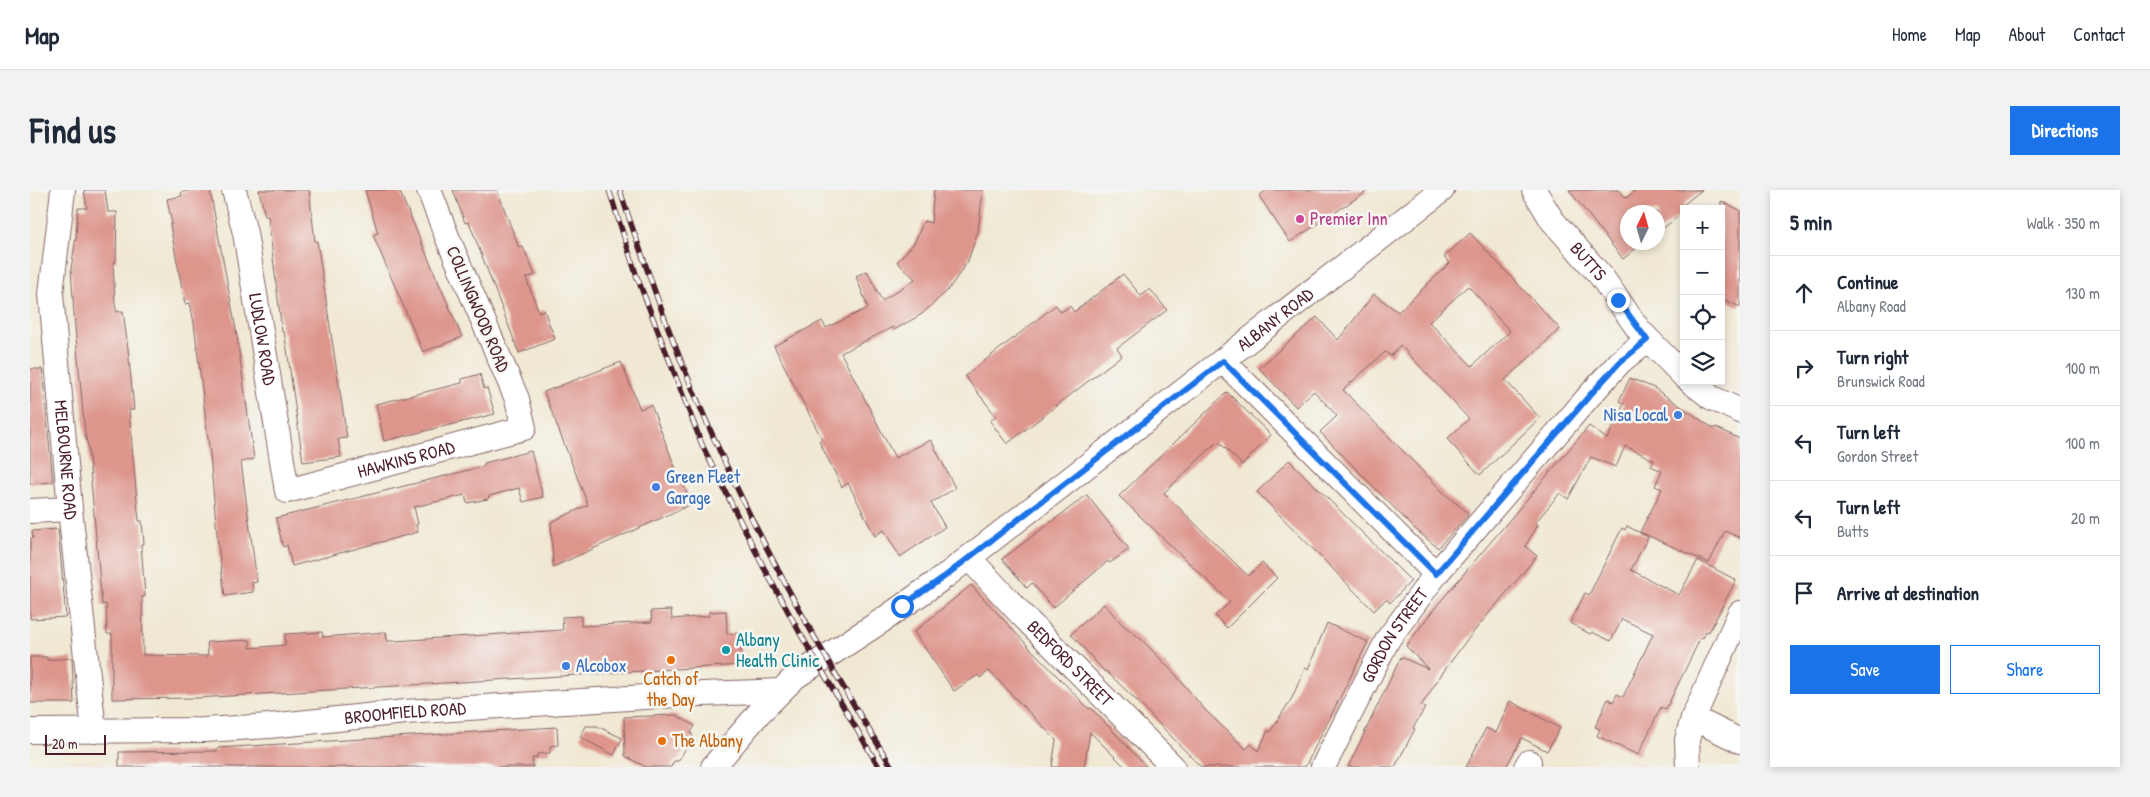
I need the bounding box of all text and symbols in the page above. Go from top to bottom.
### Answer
text: Map [25,19,59,51]
text: Home [1892,22,1927,47]
text: Map [1955,22,1980,47]
text: About [2008,22,2045,47]
text: Contact [2073,22,2125,47]
button: Directions [2010,106,2120,155]
text: Find us [30,107,116,154]
north arrow [1620,205,1665,250]
map controls [1680,205,1725,385]
button: + [1680,205,1725,250]
place label: Premier Inn [1310,206,1388,231]
text: 5 min [1790,208,1832,237]
text: Walk · 350 m [2027,212,2100,234]
marker: Premier Inn [1294,213,1306,225]
street label: BUTTS [1565,236,1613,286]
street label: COLLINGWOOD ROAD [441,242,517,376]
button: − [1680,250,1725,295]
text: Continue [1837,269,1898,295]
icon: ahead [1790,279,1818,307]
street label: ALBANY ROAD [1232,281,1319,357]
text: 130 m [2065,282,2100,304]
route end [1607,289,1630,312]
street label: LUDLOW ROAD [243,291,283,387]
button: locate [1680,295,1725,340]
text: Albany Road [1837,295,1906,317]
button: layers [1680,340,1725,385]
text: Turn right [1837,344,1908,370]
icon: right [1790,354,1818,382]
text: 100 m [2065,357,2100,379]
text: Brunswick Road [1837,370,1925,392]
street label: MELBOURNE ROAD [48,399,84,521]
place label: Nisa Local [1603,402,1668,427]
marker: Nisa Local [1672,409,1684,421]
text: Turn left [1837,419,1900,445]
icon: left [1790,429,1818,457]
text: 100 m [2065,432,2100,454]
street label: HAWKINS ROAD [355,434,458,484]
text: Gordon Street [1837,445,1918,467]
place label: Green Fleet Garage [666,464,741,510]
marker: Green Fleet Garage [650,481,662,493]
text: Turn left [1837,494,1900,520]
icon: left [1790,504,1818,532]
text: 20 m [2071,507,2100,529]
text: Butts [1837,520,1869,542]
icon: arrive [1790,579,1818,607]
text: Arrive at destination [1837,580,1979,606]
street label: GORDON STREET [1355,582,1434,687]
route start [891,595,914,618]
street label: BEDFORD STREET [1022,614,1119,712]
place label: Albany Health Clinic [736,627,819,673]
marker: Albany Health Clinic [720,644,732,656]
button: Save [1790,645,1940,694]
button: Share [1950,645,2100,694]
place label: Alcobox [576,653,627,678]
marker: Catch of the Day [665,654,677,666]
marker: Alcobox [560,660,572,672]
place label: Catch of the Day [643,666,699,712]
street label: BROOMFIELD ROAD [343,695,467,730]
place label: The Albany [672,728,743,753]
scale bar [45,732,106,755]
text: 20 m [52,734,78,753]
marker: The Albany [656,735,668,747]

